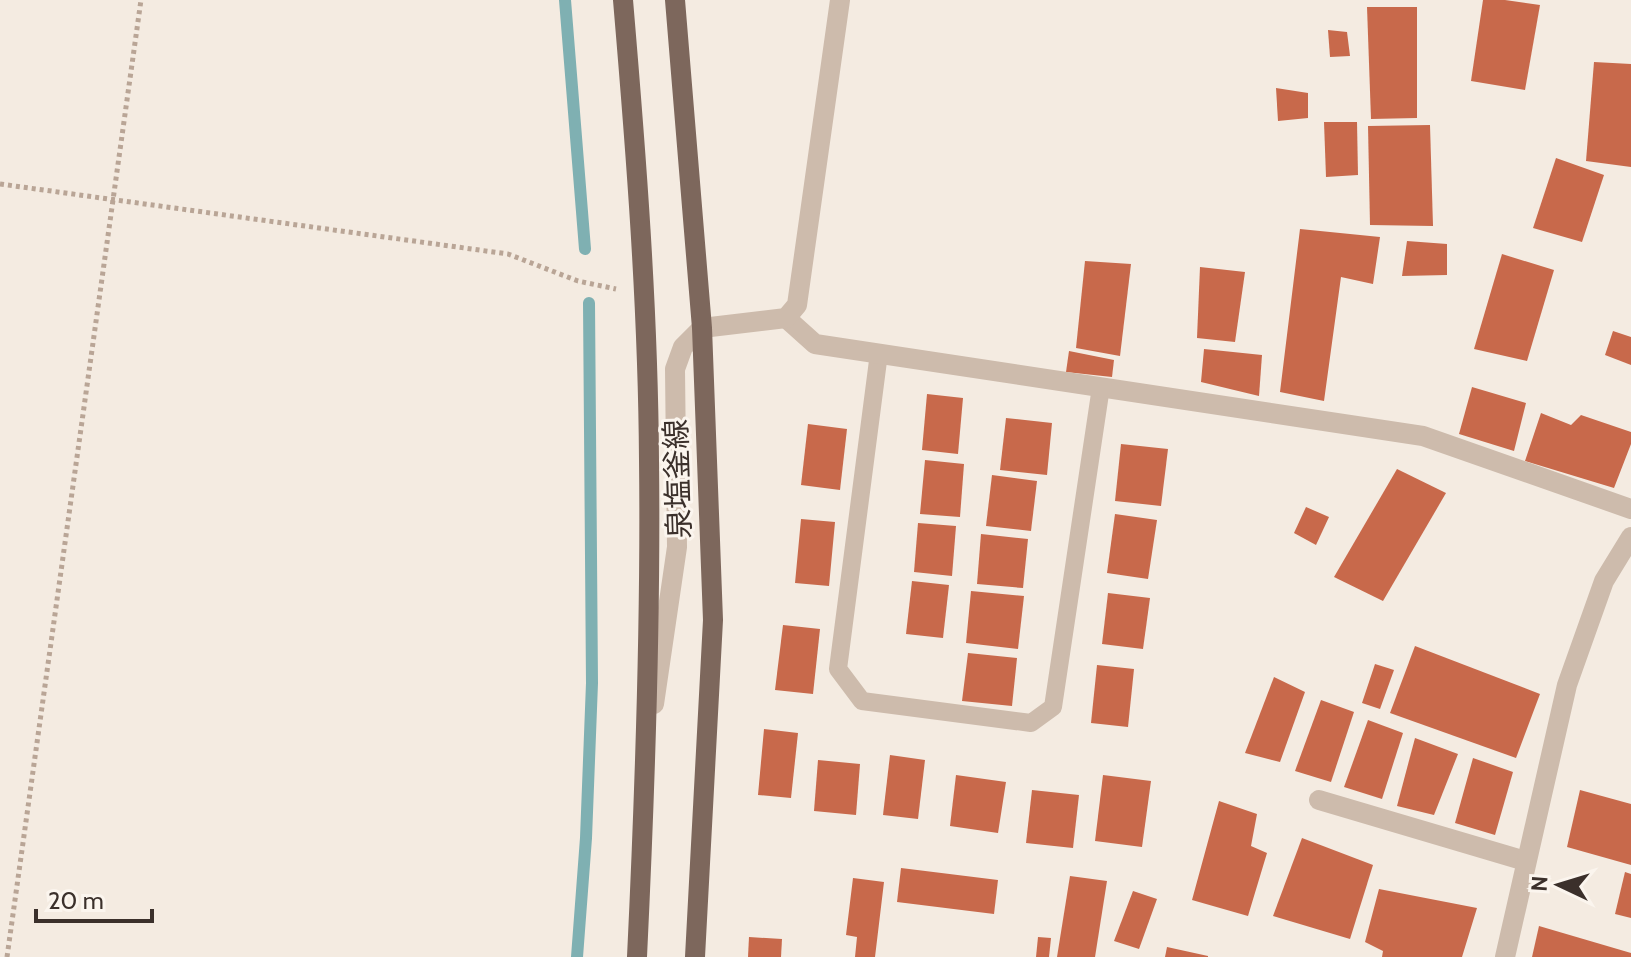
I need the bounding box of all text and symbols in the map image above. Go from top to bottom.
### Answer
street label: 泉塩釜線 [657,418,698,540]
north arrow [1519,845,1599,925]
scale bar [36,873,152,923]
text: N [1526,875,1554,892]
text: 20 m [48,886,104,915]

